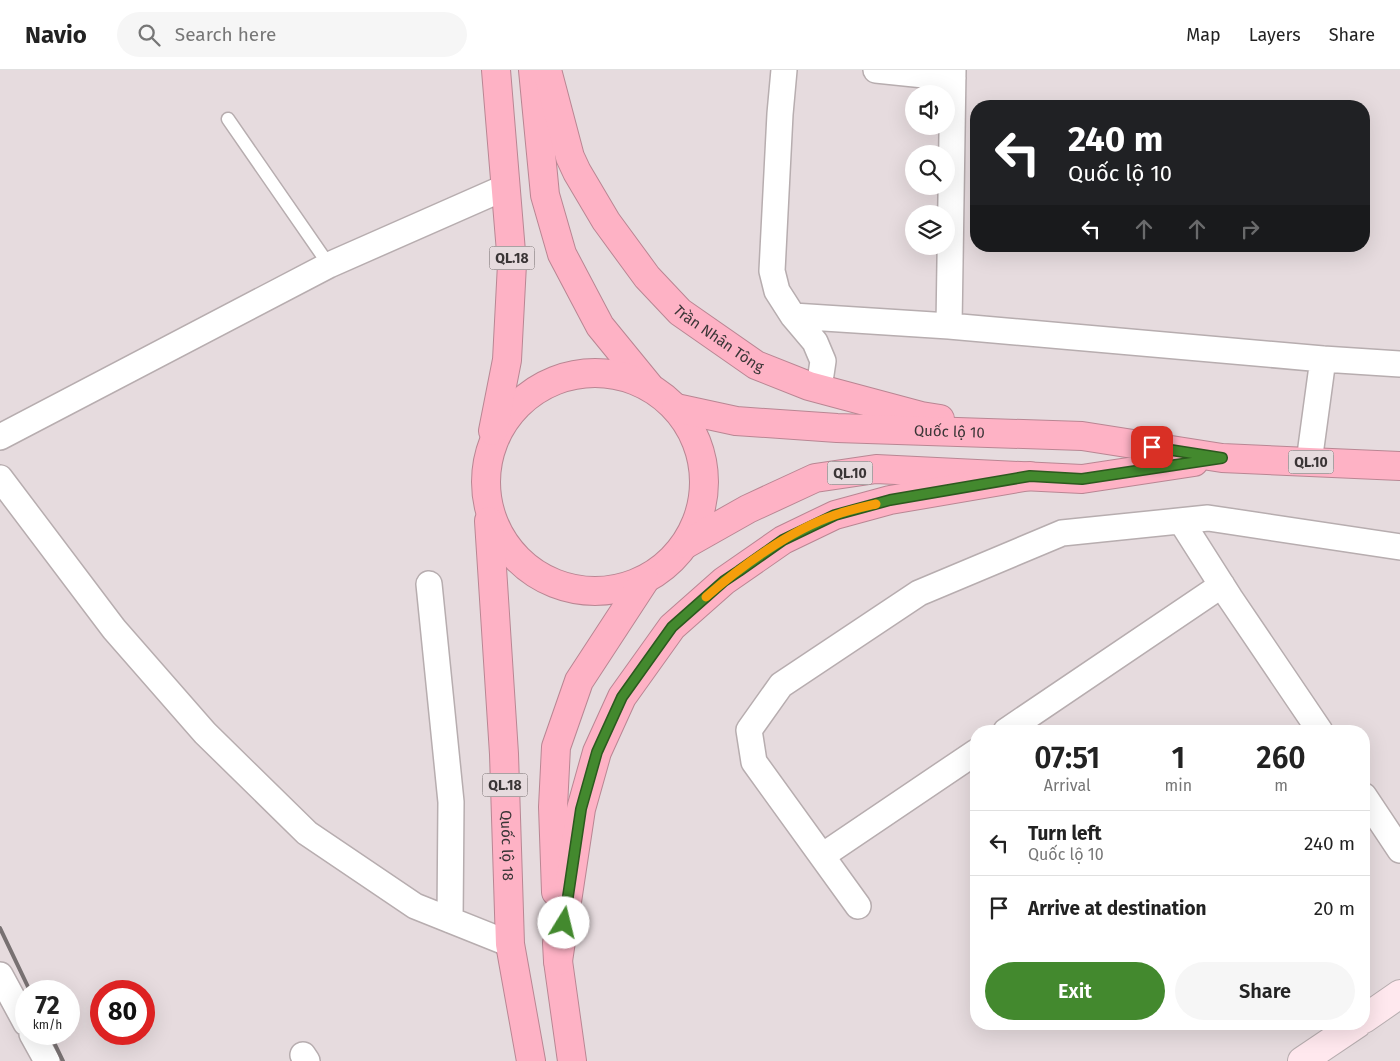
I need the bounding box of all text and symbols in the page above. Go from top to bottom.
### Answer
search box [117,12,467,57]
text: Navio [25,21,87,49]
icon: search [135,21,163,49]
text: Search here [175,23,276,46]
text: Map [1186,24,1221,46]
text: Layers [1249,24,1301,46]
text: Share [1329,24,1375,46]
map controls [905,85,955,255]
button: sound [905,85,955,135]
text: 240 m [1068,118,1163,160]
icon: left [985,120,1050,185]
button: search [905,145,955,195]
text: Quốc lộ 10 [1068,160,1172,187]
button: layers [905,205,955,255]
icon: left [1077,215,1105,243]
icon: ahead [1130,215,1158,243]
icon: ahead [1183,215,1211,243]
icon: right [1236,215,1264,243]
road number: QL.18 [490,247,534,270]
street label: Trần Nhân Tông [669,302,766,376]
street label: Quốc lộ 10 [914,422,985,442]
pin [1131,426,1173,468]
icon: arrive [1138,433,1166,461]
road number: QL.10 [1288,451,1334,474]
road number: QL.10 [828,462,872,484]
text: 07:51 [1034,740,1100,776]
text: 1 [1171,740,1185,776]
text: 260 [1256,740,1306,776]
road number: QL.18 [482,774,528,796]
text: Arrival [1044,776,1091,795]
text: min [1164,776,1192,795]
text: m [1274,776,1288,795]
street label: Quốc lộ 18 [497,810,517,881]
text: Turn left [1028,822,1102,845]
icon: left [985,829,1013,857]
text: 240 m [1304,832,1355,855]
text: Quốc lộ 10 [1028,845,1104,864]
icon: arrive [985,894,1013,922]
position arrow [537,896,589,948]
text: Arrive at destination [1028,897,1207,920]
text: 20 m [1314,897,1355,920]
button: Exit [985,962,1165,1020]
button: Share [1175,962,1355,1020]
speed limit sign: 80 [90,980,155,1045]
text: 72 [35,991,60,1021]
text: km/h [33,1018,62,1032]

